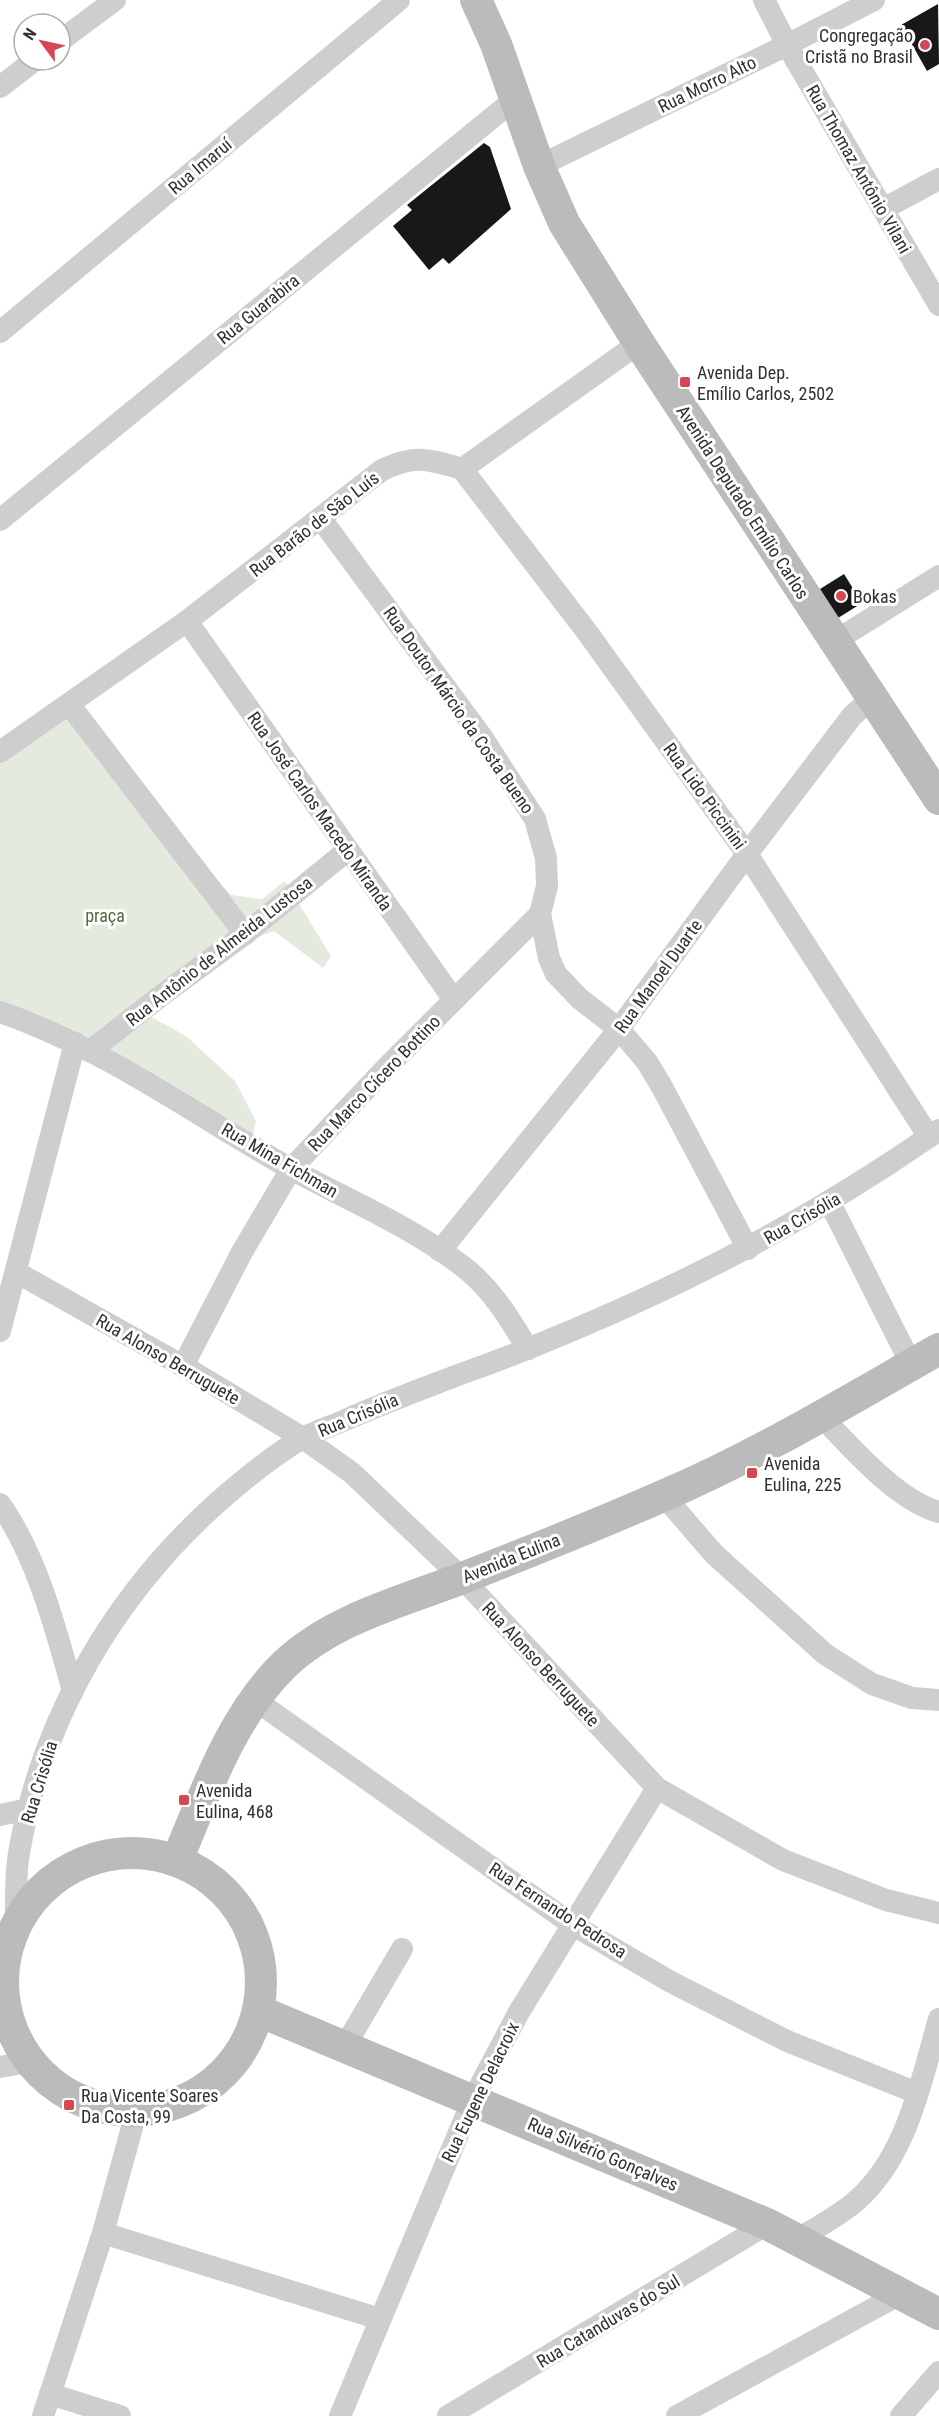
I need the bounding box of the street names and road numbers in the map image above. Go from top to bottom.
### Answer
street label: Rua Morro Alto [655,51,759,117]
street label: Rua Thomaz Antônio Vilani [802,81,916,257]
street label: Rua Imaruí [164,133,236,199]
street label: Rua Guarabira [213,270,303,348]
street label: Avenida Deputado Emílio Carlos [672,401,814,603]
street label: Rua Barão de São Luís [245,467,383,581]
street label: Rua Doutor Márcio da Costa Bueno [379,602,539,818]
street label: Rua José Carlos Macedo Miranda [243,707,397,915]
street label: Rua Lido Piccinini [659,739,751,853]
street label: Rua Antônio de Almeida Lustosa [122,872,316,1030]
street label: Rua Manoel Duarte [610,915,706,1037]
street label: Rua Marco Cícero Bottino [304,1011,444,1155]
street label: Rua Mina Fichman [218,1118,342,1202]
street label: Rua Crisólia [760,1188,844,1248]
street label: Rua Alonso Berruguete [92,1309,244,1409]
street label: Rua Crisólia [315,1389,401,1441]
street label: Avenida Eulina [459,1529,563,1587]
street label: Rua Alonso Berruguete [478,1597,604,1731]
street label: Rua Crisólia [17,1738,61,1826]
street label: Rua Fernando Pedrosa [485,1858,631,1962]
street label: Rua Eugene Delacroix [437,2018,523,2165]
street label: Rua Silvério Gonçalves [525,2113,681,2195]
street label: Rua Catanduvas do Sul [533,2270,683,2372]

